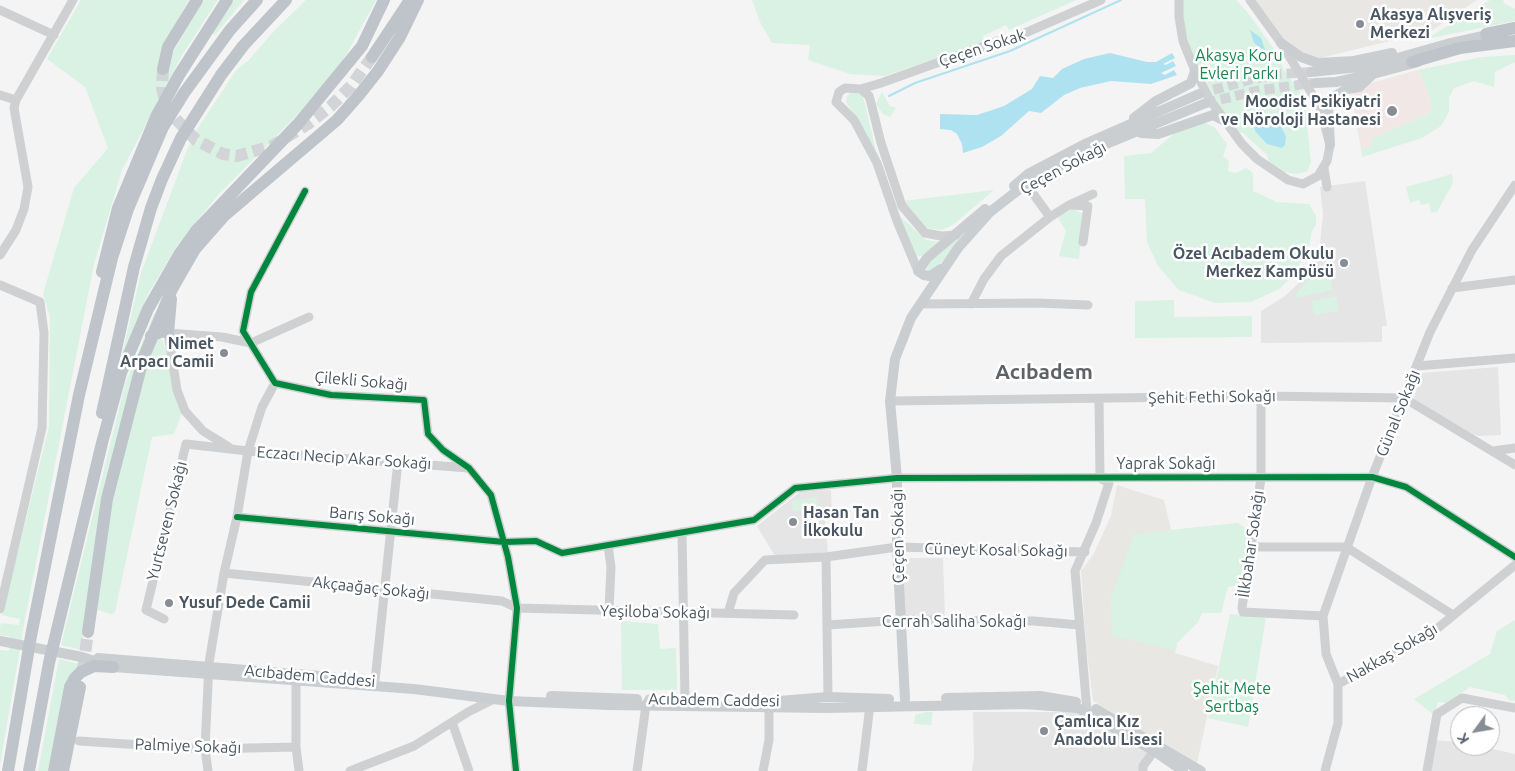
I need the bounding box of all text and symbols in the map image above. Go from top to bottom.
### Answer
place label: Akasya Alışveriş Merkezi [1370,5,1491,43]
marker: Akasya Alışveriş Merkezi [1354,18,1366,30]
street label: Çeçen Sokak [936,25,1028,71]
park label: Akasya Koru Evleri Parkı [1195,46,1283,84]
place label: Moodist Psikiyatri ve Nöroloji Hastanesi [1221,92,1381,130]
marker: Moodist Psikiyatri ve Nöroloji Hastanesi [1385,104,1399,118]
street label: Çeçen Sokağı [1017,137,1109,199]
place label: Özel Acıbadem Okulu Merkez Kampüsü [1173,244,1334,282]
marker: Özel Acıbadem Okulu Merkez Kampüsü [1338,257,1350,269]
place label: Nimet Arpacı Camii [120,334,214,372]
marker: Nimet Arpacı Camii [218,347,230,359]
district label: Acıbadem [995,359,1093,385]
street label: Çilekli Sokağı [314,367,408,395]
street label: Günal Sokağı [1372,367,1424,459]
street label: Şehit Fethi Sokağı [1148,386,1276,408]
street label: Eczacı Necip Akar Sokağı [256,442,432,474]
street label: Yaprak Sokağı [1116,454,1216,474]
street label: Yurtseven Sokağı [143,459,191,583]
street label: Çeçen Sokağı [888,488,908,584]
street label: İlkbahar Sokağı [1234,489,1268,599]
street label: Barış Sokağı [328,503,416,529]
place label: Hasan Tan İlkokulu [803,503,879,541]
marker: Hasan Tan İlkokulu [787,516,799,528]
street label: Cüneyt Kosal Sokağı [924,539,1068,561]
street label: Akçaağaç Sokağı [311,572,431,604]
place label: Yusuf Dede Camii [179,593,311,613]
marker: Yusuf Dede Camii [163,597,175,609]
street label: Yeşiloba Sokağı [600,601,710,623]
street label: Cerrah Saliha Sokağı [882,612,1026,632]
street label: Nakkaş Sokağı [1343,619,1441,687]
street label: Acıbadem Caddesi [244,661,376,691]
park label: Şehit Mete Sertbaş [1193,679,1271,717]
street label: Acıbadem Caddesi [648,689,780,711]
north arrow [1450,706,1500,756]
place label: Çamlıca Kız Anadolu Lisesi [1054,712,1163,750]
marker: Çamlıca Kız Anadolu Lisesi [1038,725,1050,737]
text: K [1454,730,1472,747]
street label: Palmiye Sokağı [134,735,242,757]

